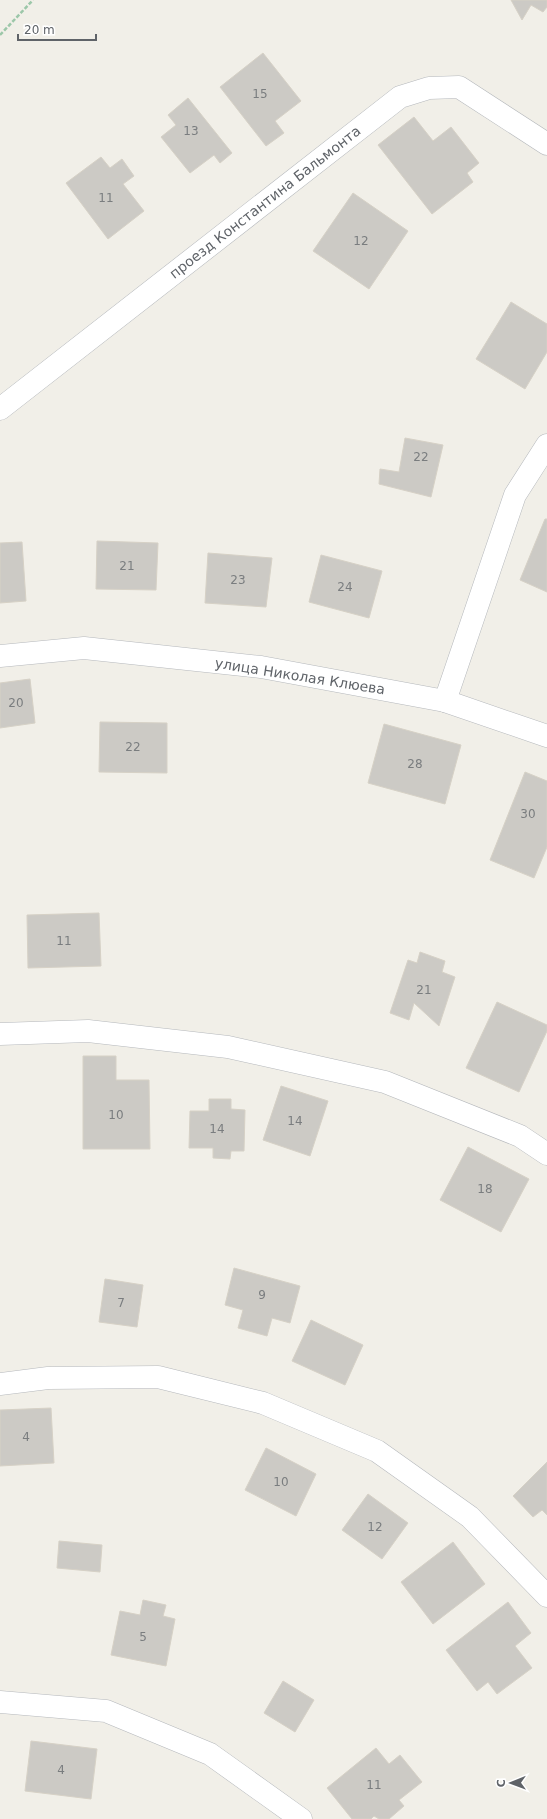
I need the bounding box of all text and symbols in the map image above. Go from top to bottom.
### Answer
scale bar [18,16,96,42]
text: 20 m [24,23,55,37]
house number: 15 [252,87,268,101]
street label: проезд Константина Бальмонта [166,122,364,282]
house number: 13 [183,124,199,138]
house number: 11 [98,191,114,205]
house number: 12 [353,234,369,248]
house number: 22 [413,450,429,464]
house number: 21 [119,559,135,573]
house number: 23 [230,573,246,587]
house number: 24 [337,580,353,594]
street label: улица Николая Клюева [214,655,386,697]
house number: 20 [8,696,24,710]
house number: 22 [125,740,141,754]
house number: 28 [407,757,423,771]
house number: 30 [520,807,536,821]
house number: 11 [56,934,72,948]
house number: 21 [416,983,432,997]
house number: 10 [108,1108,124,1122]
house number: 14 [287,1114,303,1128]
house number: 14 [209,1122,225,1136]
house number: 18 [477,1182,493,1196]
house number: 9 [258,1288,266,1302]
house number: 7 [117,1296,125,1310]
house number: 4 [22,1430,30,1444]
house number: 10 [273,1475,289,1489]
house number: 12 [367,1520,383,1534]
house number: 5 [139,1630,147,1644]
house number: 4 [57,1763,65,1777]
north arrow [491,1763,531,1803]
house number: 11 [366,1778,382,1792]
text: С [495,1779,508,1787]

